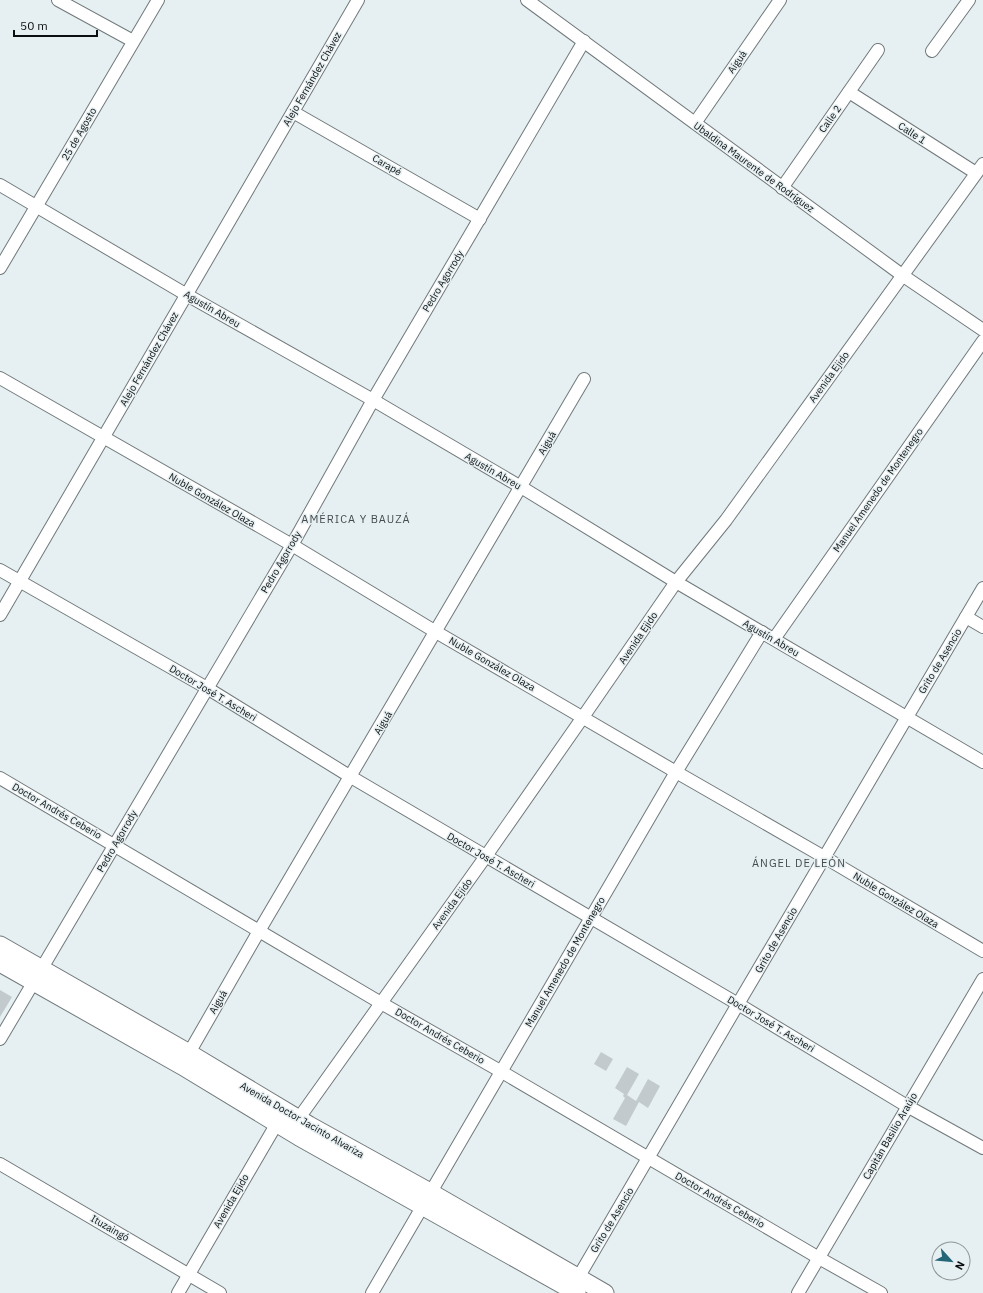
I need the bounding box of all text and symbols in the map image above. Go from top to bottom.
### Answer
scale bar [14,12,97,38]
text: 50 m [20,18,48,33]
street label: Alejo Fernández Chávez [280,29,344,128]
street label: Aiguá [724,47,750,76]
street label: Calle 2 [816,103,844,135]
street label: 25 de Agosto [59,105,100,163]
street label: Ubaldina Maurente de Rodríguez [691,119,817,215]
street label: Calle 1 [896,119,928,147]
street label: Carapé [370,151,404,179]
street label: Pedro Agorrody [419,248,467,314]
street label: Agustín Abreu [181,288,243,330]
street label: Alejo Fernández Chávez [117,309,181,408]
street label: Avenida Ejido [806,348,852,405]
street label: Manuel Amenedo de Montenegro [830,425,926,555]
street label: Aiguá [535,428,559,457]
street label: Agustín Abreu [462,450,524,492]
street label: Nuble González Olaza [166,470,258,530]
district label: AMÉRICA Y BAUZÁ [301,512,411,526]
street label: Pedro Agorrody [258,529,304,595]
street label: Avenida Ejido [616,609,661,667]
street label: Agustín Abreu [740,617,802,659]
street label: Grito de Asencio [915,626,965,696]
street label: Nuble González Olaza [446,634,538,694]
street label: Doctor José T. Ascheri [167,662,259,724]
street label: Aiguá [371,708,395,737]
street label: Doctor Andrés Ceberio [10,780,105,842]
street label: Pedro Agorrody [94,808,140,874]
street label: Doctor José T. Ascheri [445,829,537,891]
district label: ÁNGEL DE LEÓN [752,856,846,870]
street label: Nuble González Olaza [851,869,942,931]
street label: Avenida Ejido [429,875,475,932]
street label: Manuel Amenedo de Montenegro [522,894,608,1030]
street label: Grito de Asencio [752,904,800,975]
street label: Aiguá [206,987,230,1016]
street label: Doctor José T. Ascheri [725,993,817,1055]
street label: Doctor Andrés Ceberio [393,1005,488,1067]
street label: Avenida Doctor Jacinto Alvariza [238,1079,367,1161]
street label: Capitán Basilio Araújo [860,1090,920,1182]
street label: Doctor Andrés Ceberio [673,1169,768,1231]
street label: Avenida Ejido [210,1171,252,1230]
street label: Grito de Asencio [587,1185,637,1255]
street label: Ituzaingó [88,1212,132,1244]
north arrow [931,1241,971,1281]
text: N [952,1259,968,1272]

